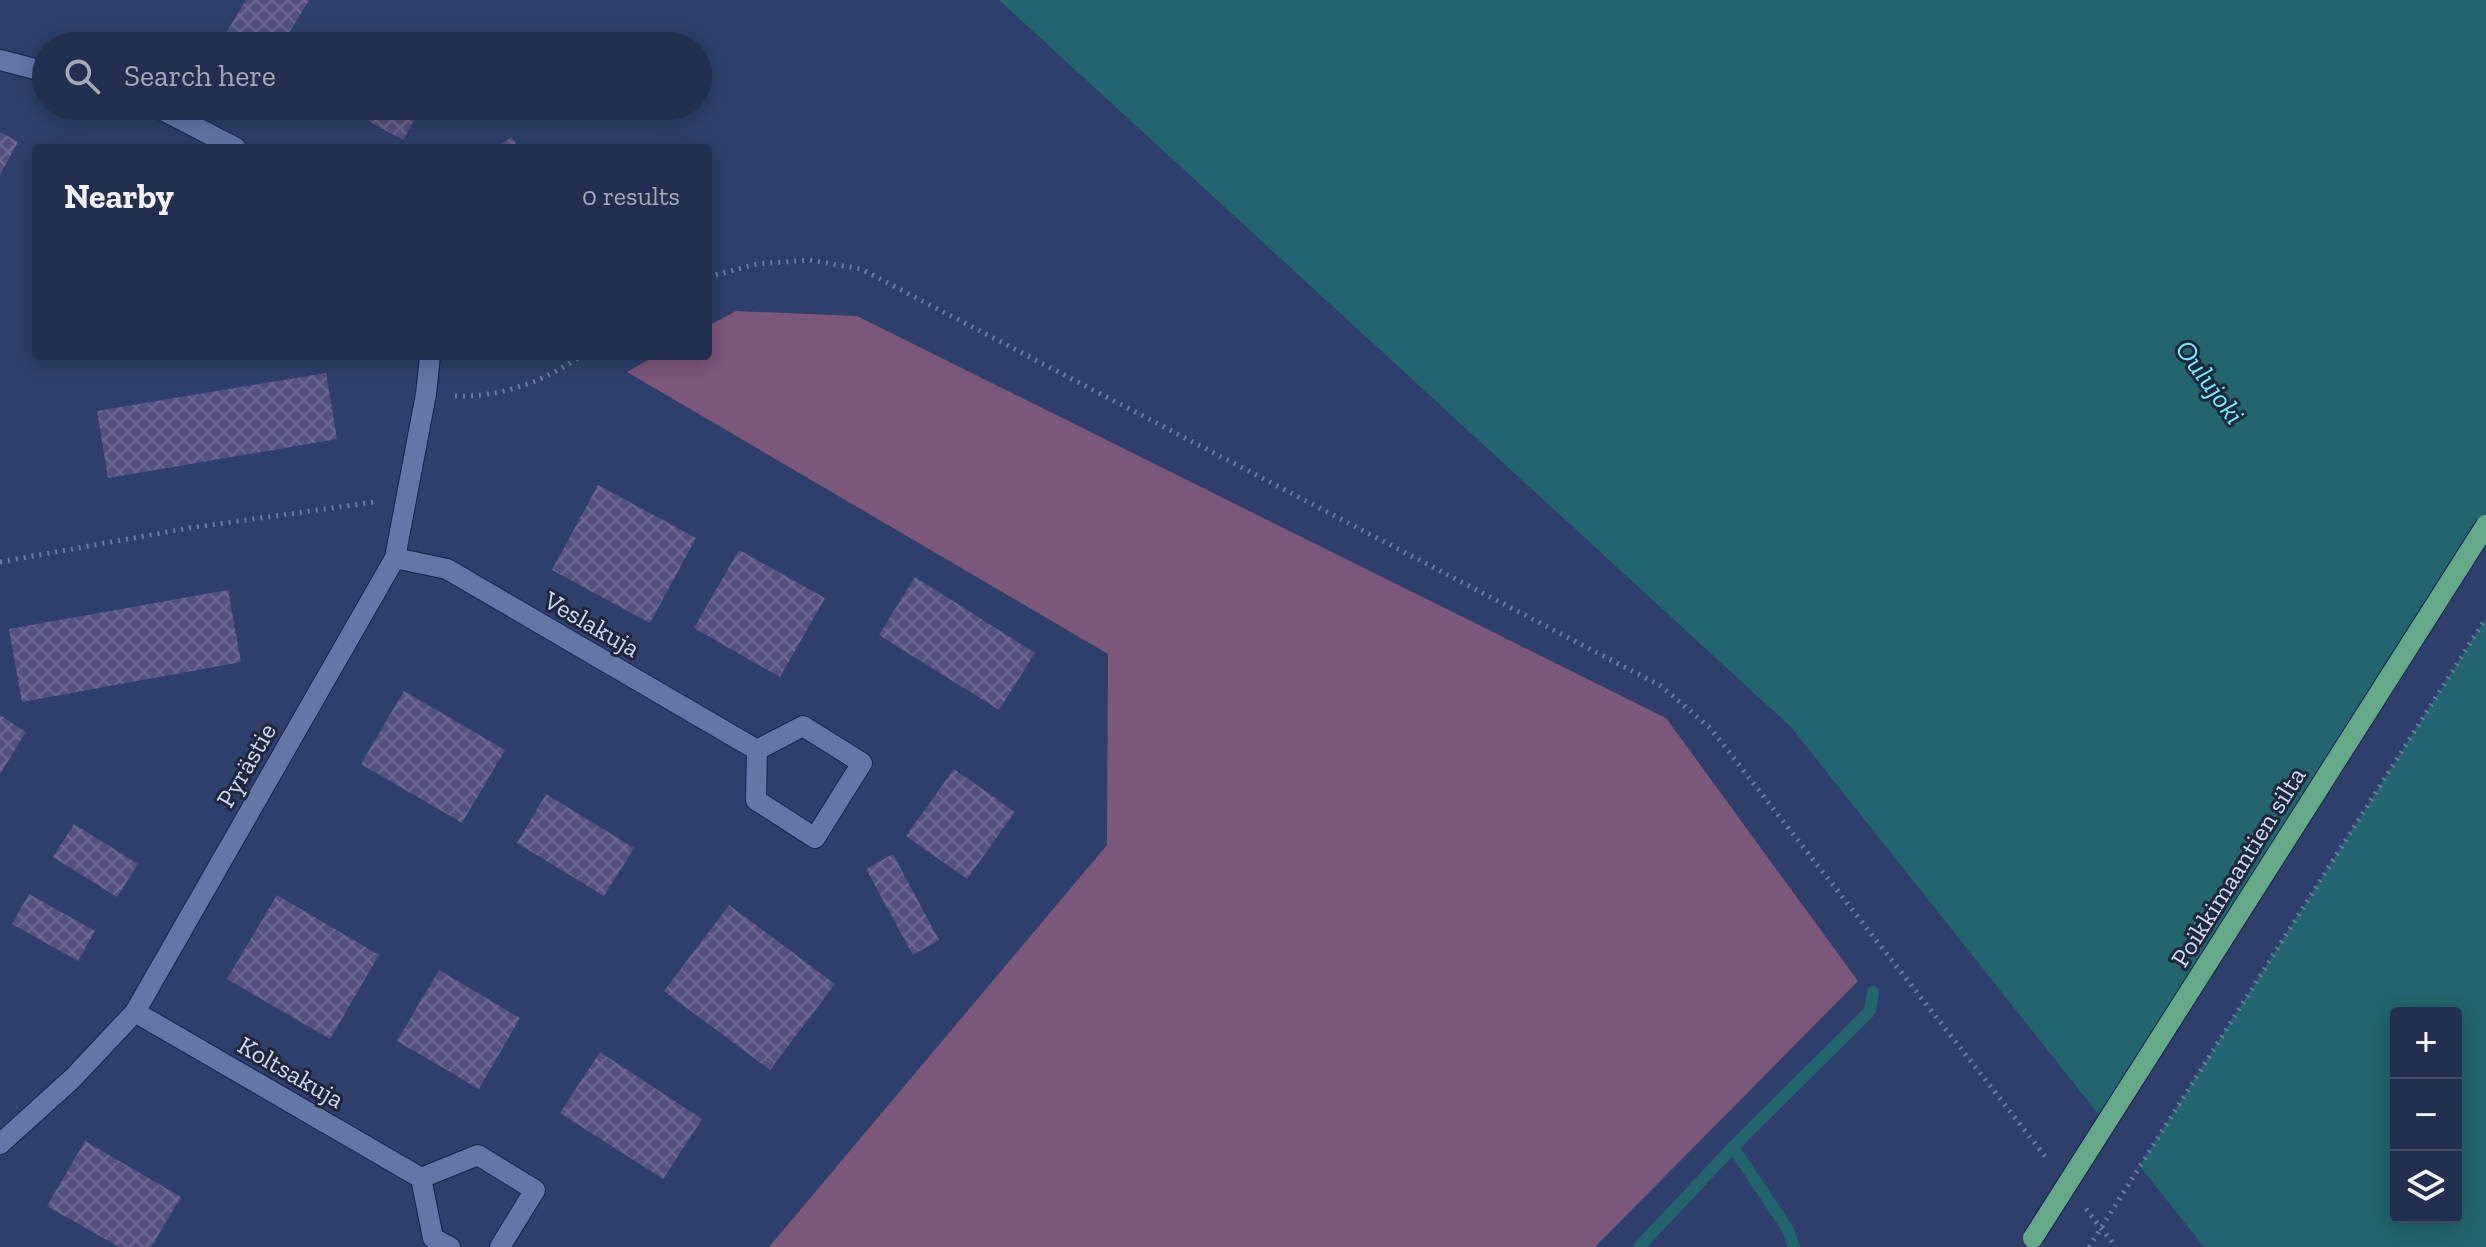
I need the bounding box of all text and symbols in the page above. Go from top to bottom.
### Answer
search box [32,32,712,120]
icon: search [60,54,104,98]
text: Search here [124,58,276,94]
text: Nearby [64,176,174,217]
text: 0 results [582,180,680,212]
water label: Oulujoki [2169,334,2251,430]
street label: Veslakuja [537,583,646,664]
street label: Pyrästie [209,717,283,813]
street label: Poikkimaantien silta [2164,761,2313,973]
map controls [2390,1007,2462,1223]
button: + [2390,1007,2462,1079]
street label: Koltsakuja [232,1029,350,1115]
button: − [2390,1079,2462,1151]
button: layers [2390,1151,2462,1223]

